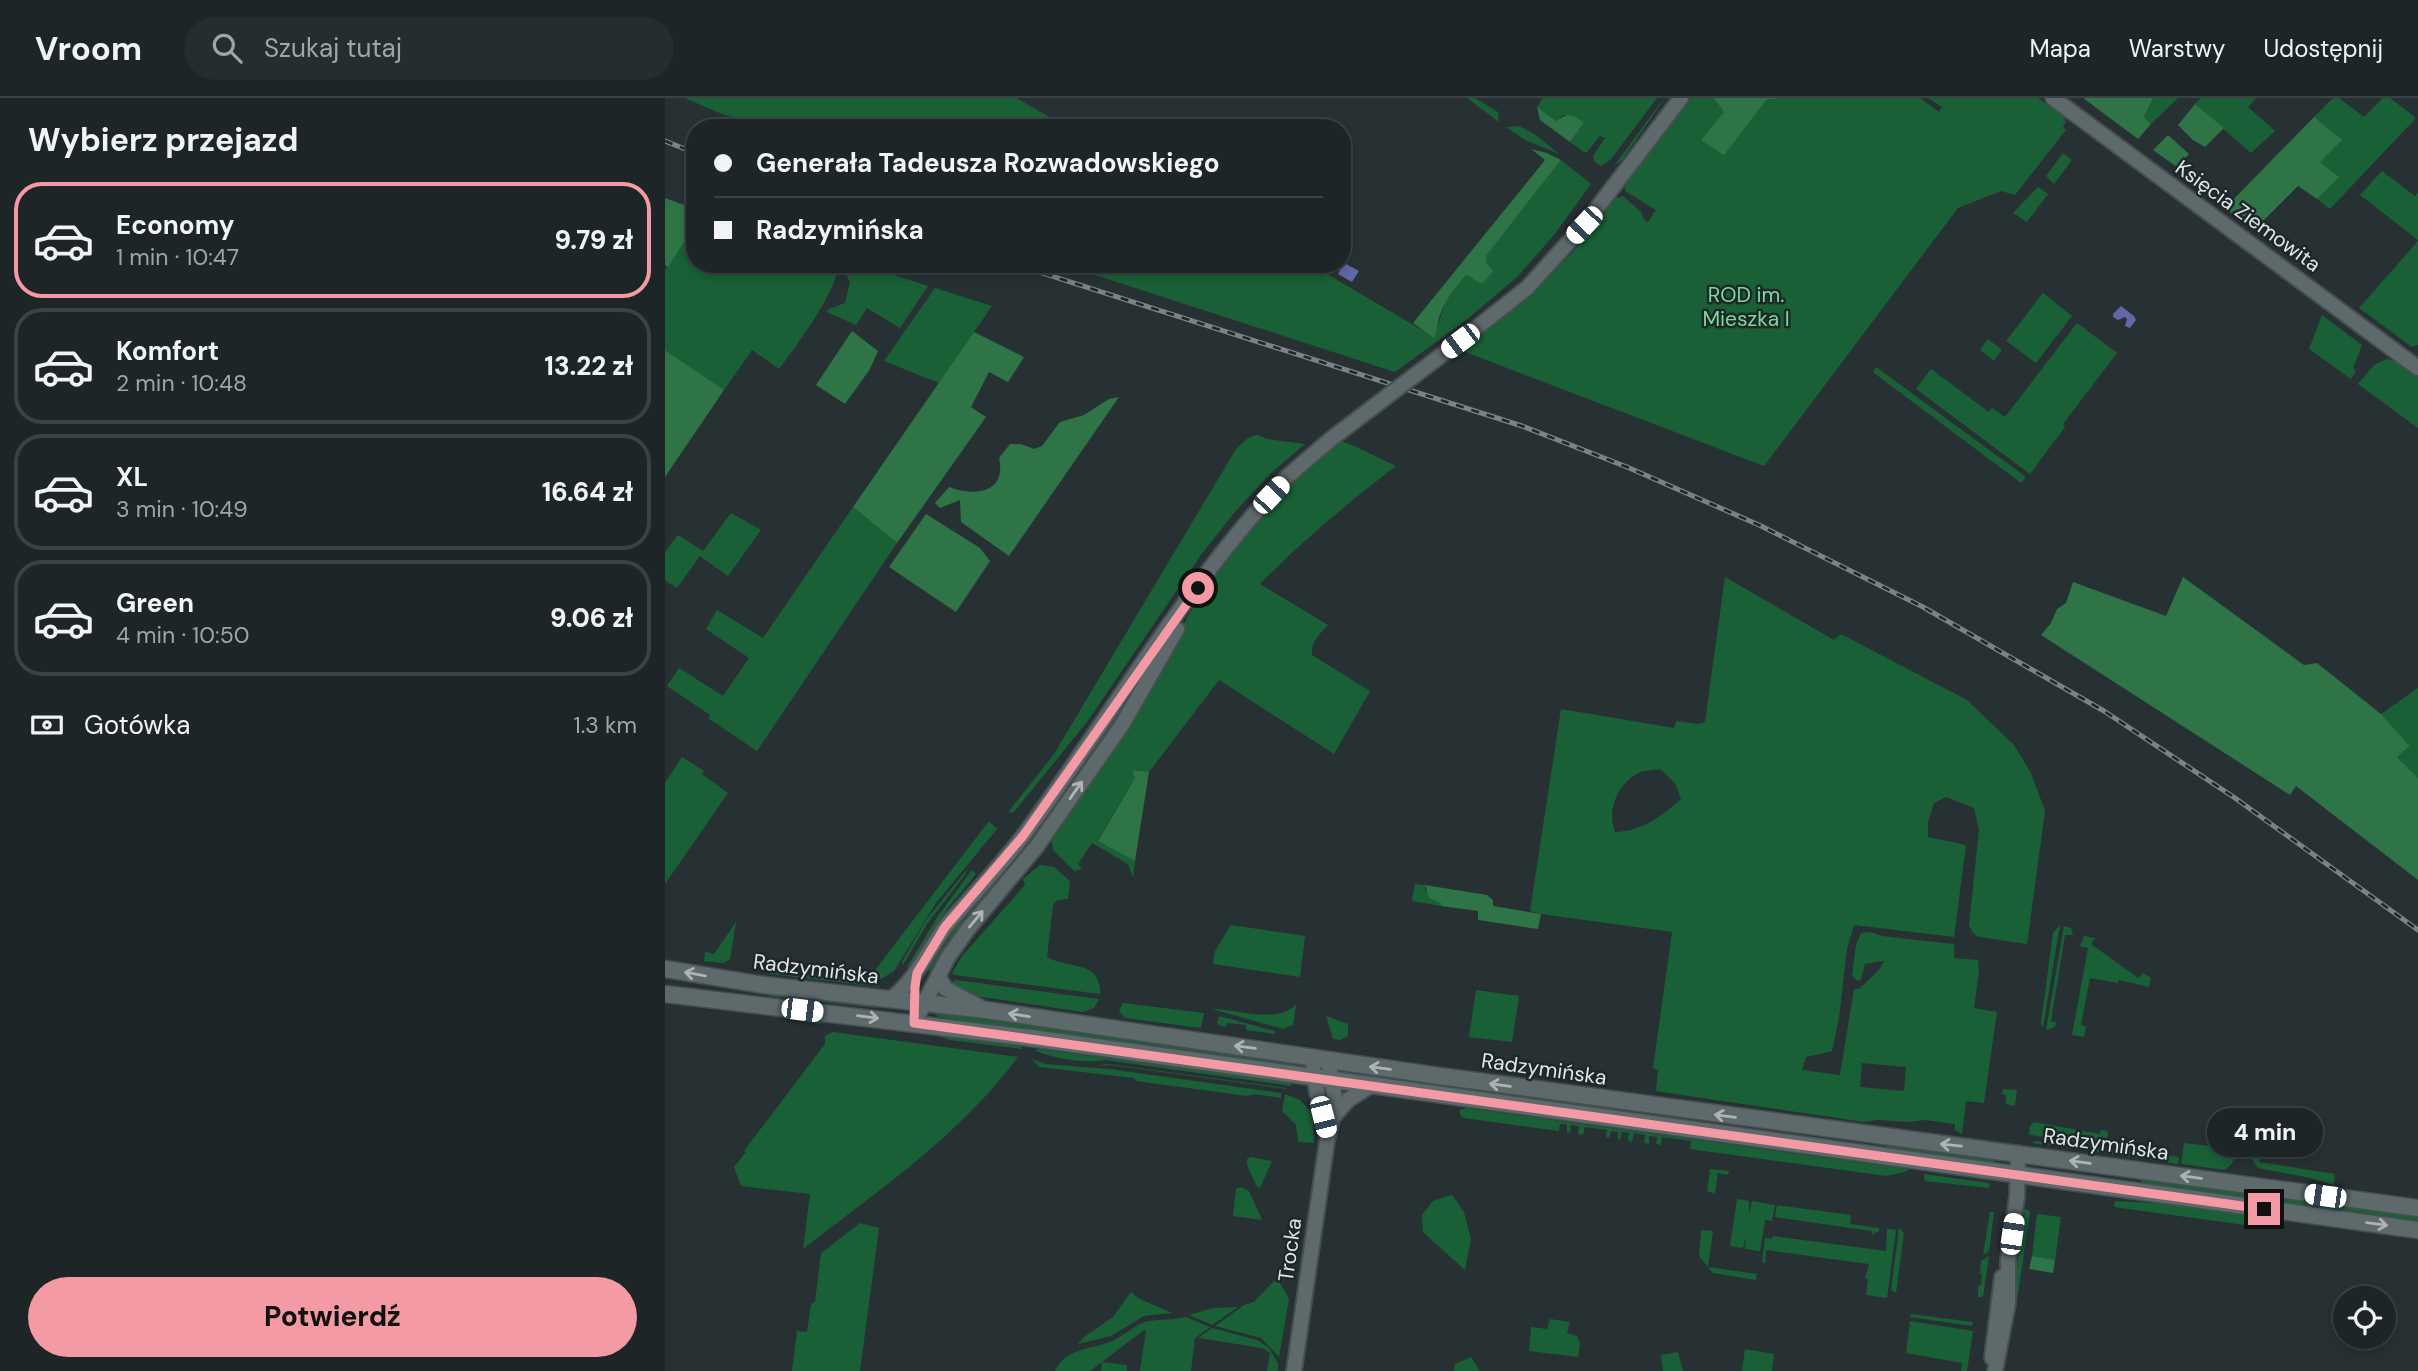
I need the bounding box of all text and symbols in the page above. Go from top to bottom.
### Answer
search box [184,17,674,80]
text: Vroom [35,27,142,70]
icon: search [208,29,246,67]
text: Szukaj tutaj [264,31,402,65]
text: Mapa [2029,33,2091,64]
text: Warstwy [2129,33,2225,64]
text: Udostępnij [2263,33,2383,64]
text: Wybierz przejazd [28,119,298,161]
text: Generała Tadeusza Rozwadowskiego [756,146,1220,180]
street label: Księcia Ziemowita [2170,154,2326,278]
car [1562,202,1607,248]
text: Economy [116,208,234,242]
icon: car [32,209,95,272]
text: Radzymińska [756,213,924,247]
text: 9.79 zł [554,223,633,257]
text: 1 min · 10:47 [116,242,239,272]
park label: ROD im. Mieszka I [1702,281,1790,333]
car [1437,320,1484,362]
text: Komfort [116,334,219,368]
icon: car [32,335,95,398]
text: 13.22 zł [544,349,633,383]
text: 2 min · 10:48 [116,368,247,398]
text: XL [116,460,148,494]
icon: car [32,461,95,524]
car [1249,472,1294,518]
text: 16.64 zł [542,475,633,509]
text: 3 min · 10:49 [116,494,248,524]
route start [1182,572,1214,604]
text: Green [116,586,194,620]
icon: car [32,587,95,650]
text: 9.06 zł [550,601,633,635]
text: 4 min · 10:50 [116,620,249,650]
icon: cash [28,706,66,744]
text: Gotówka [84,708,190,742]
text: 1.3 km [573,710,637,740]
one-way arrow [1069,781,1083,800]
one-way arrow [968,910,984,928]
street label: Radzymińska [752,947,880,991]
one-way arrow [684,967,707,980]
car [780,997,825,1023]
one-way arrow [1008,1008,1031,1021]
one-way arrow [856,1011,879,1024]
one-way arrow [1234,1041,1256,1054]
street label: Radzymińska [1479,1046,1609,1092]
one-way arrow [1369,1061,1392,1074]
one-way arrow [1489,1078,1511,1091]
car [1308,1094,1339,1140]
callout: 4 min [2206,1108,2322,1156]
one-way arrow [1714,1109,1737,1122]
text: 4 min [2234,1117,2296,1147]
street label: Radzymińska [2041,1121,2171,1167]
one-way arrow [1940,1138,1962,1151]
one-way arrow [2069,1155,2092,1168]
one-way arrow [2180,1171,2203,1184]
car [2303,1183,2348,1209]
route end [2248,1193,2280,1225]
car [1999,1212,2026,1256]
street label: Trocka [1272,1216,1308,1284]
one-way arrow [2366,1218,2388,1231]
button: Potwierdź [28,1277,637,1357]
map controls [2333,1286,2396,1349]
button: locate [2333,1286,2396,1349]

